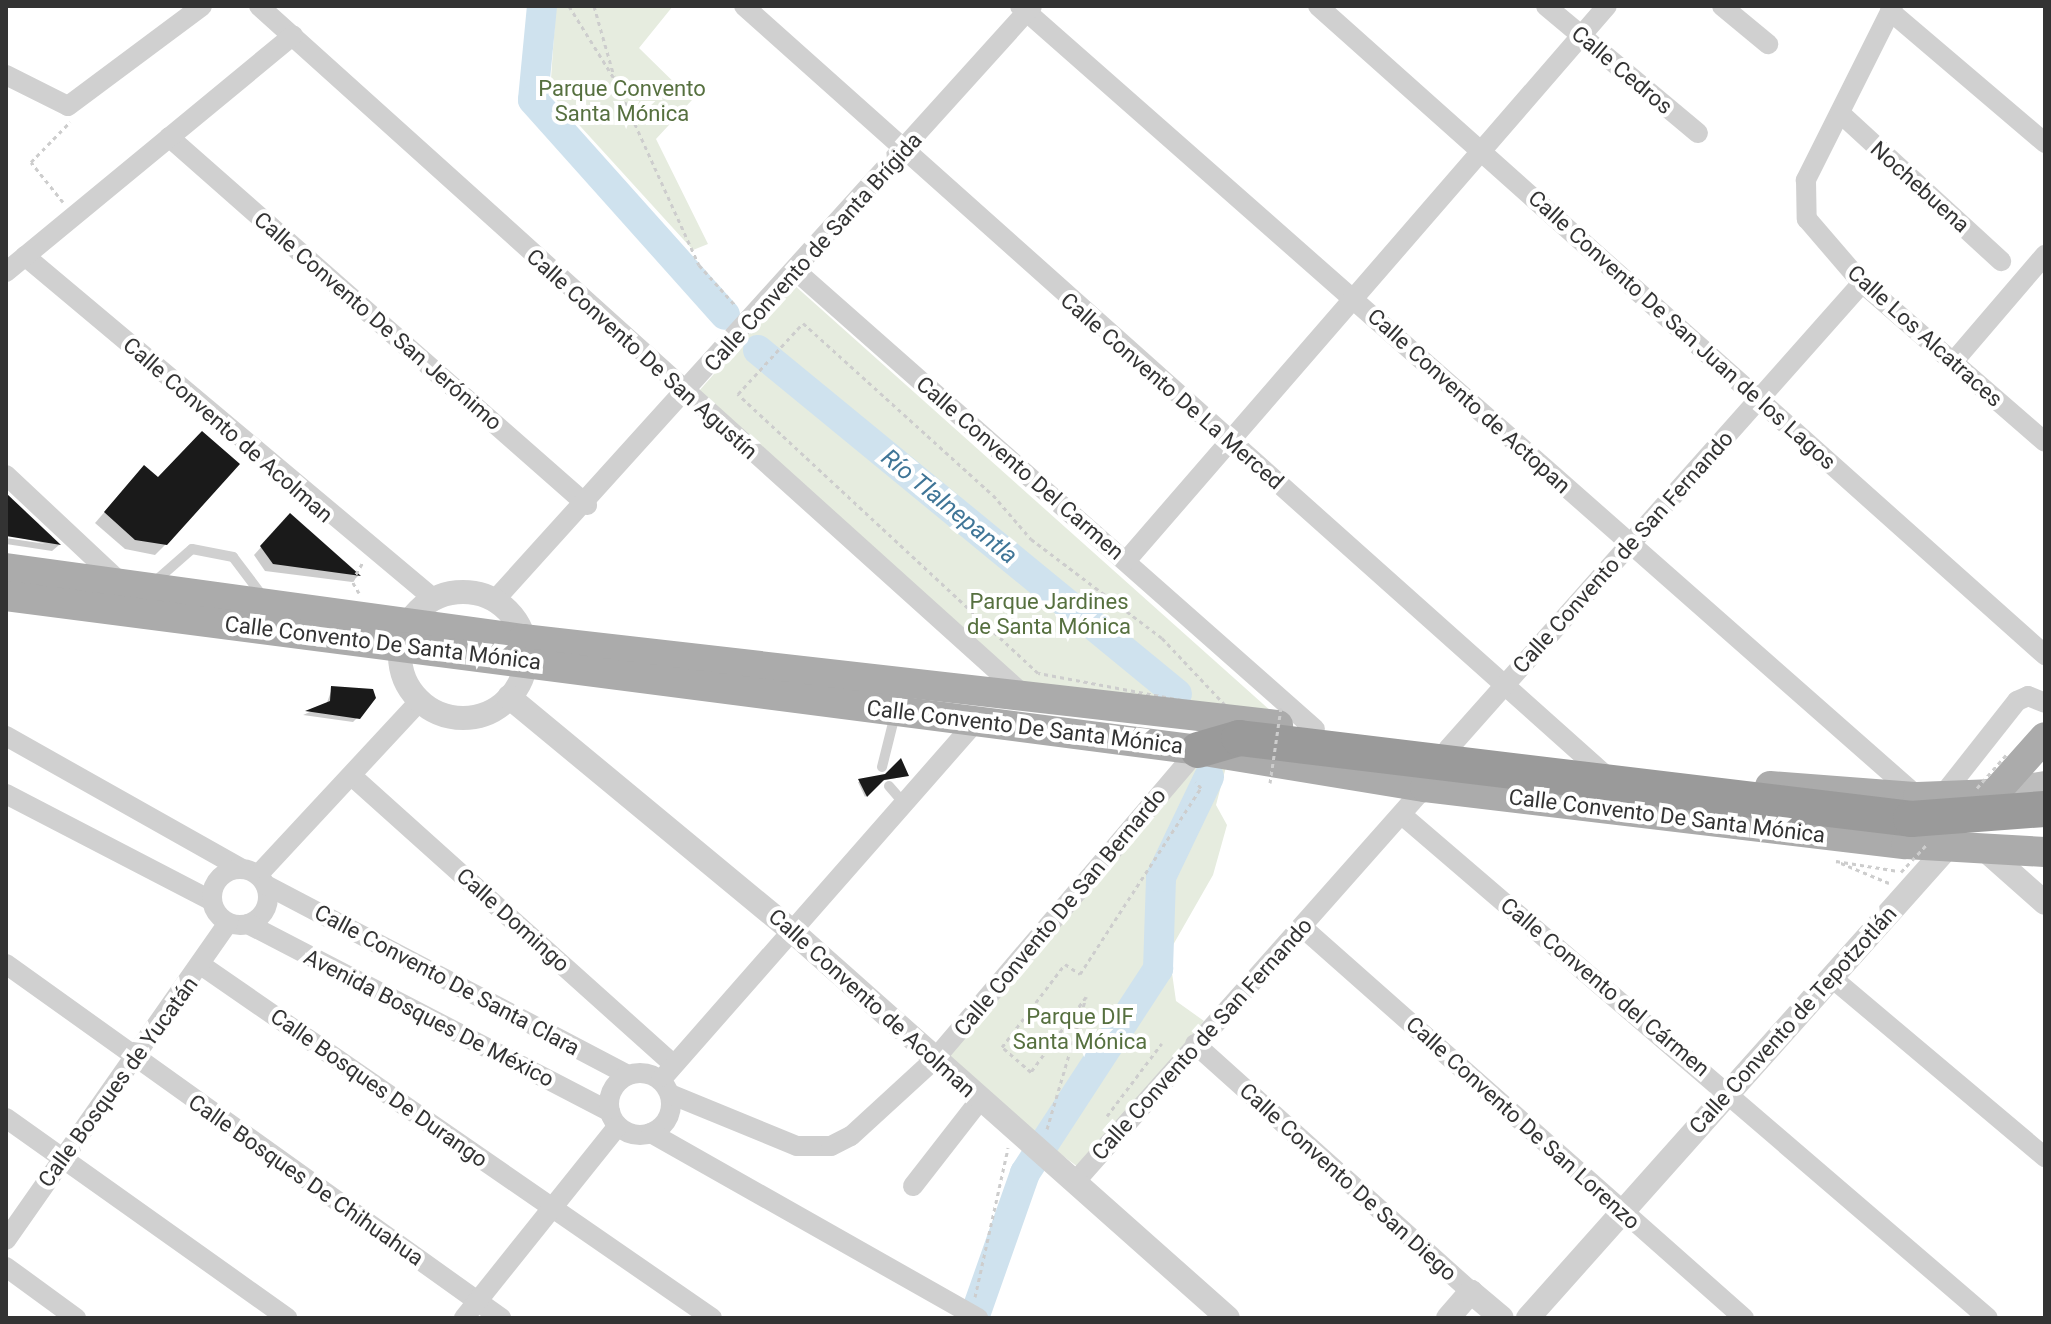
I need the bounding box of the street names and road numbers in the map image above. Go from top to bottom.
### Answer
street label: Calle Cedros [1566,20,1678,120]
street label: Calle Convento de Santa Brígida [699,127,927,377]
street label: Nochebuena [1865,136,1975,238]
street label: Calle Convento De San Juan de los Lagos [1523,185,1841,475]
street label: Calle Convento De San Jerónimo [249,206,507,436]
street label: Calle Convento De San Agustín [521,243,763,465]
street label: Calle Los Alcatraces [1842,260,2008,412]
street label: Calle Convento De La Merced [1055,287,1289,495]
street label: Calle Convento de Actopan [1362,303,1576,499]
street label: Calle Convento de Acolman [118,332,338,528]
street label: Calle Convento Del Carmen [911,371,1129,565]
street label: Calle Convento de San Fernando [1507,425,1739,679]
street label: Calle Convento De Santa Mónica [223,610,543,676]
street label: Calle Convento De Santa Mónica [865,694,1185,760]
street label: Calle Convento De San Bernardo [948,783,1172,1041]
street label: Calle Convento De Santa Mónica [1507,783,1827,849]
street label: Calle Domingo [451,862,575,978]
street label: Calle Convento del Cármen [1495,892,1715,1082]
street label: Calle Convento De Santa Clara [310,899,584,1061]
street label: Calle Convento de Tepotzotlán [1684,901,1902,1139]
street label: Calle Convento de Acolman [763,903,981,1103]
street label: Calle Convento de San Fernando [1086,912,1318,1166]
street label: Avenida Bosques De México [300,943,558,1093]
street label: Calle Bosques de Yucatán [33,971,203,1193]
street label: Calle Bosques De Durango [265,1003,493,1173]
street label: Calle Convento De San Lorenzo [1401,1011,1645,1235]
street label: Calle Convento De San Diego [1234,1078,1462,1286]
street label: Calle Bosques De Chihuahua [184,1089,428,1271]

